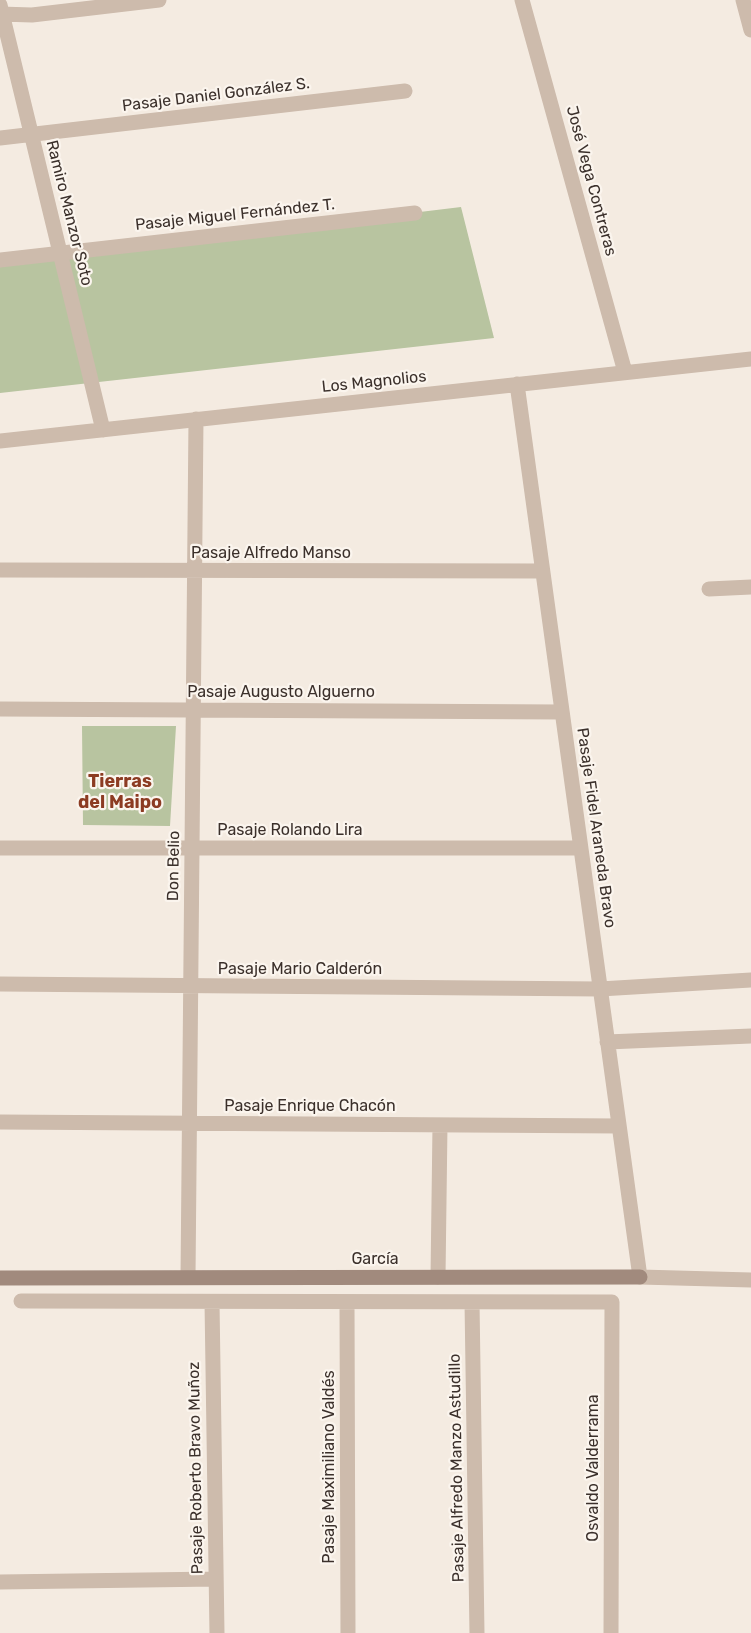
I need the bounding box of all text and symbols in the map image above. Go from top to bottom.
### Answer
street label: Pasaje Daniel González S. [121,74,311,116]
street label: José Vega Contreras [562,104,620,258]
street label: Ramiro Manzor Soto [42,138,96,288]
street label: Pasaje Miguel Fernández T. [134,195,336,235]
street label: Los Magnolios [321,367,427,397]
street label: Pasaje Alfredo Manso [191,543,351,563]
street label: Pasaje Augusto Alguerno [187,682,375,702]
street label: Pasaje Fidel Araneda Bravo [572,727,620,929]
district label: Tierras del Maipo [78,771,162,814]
street label: Pasaje Rolando Lira [217,820,363,840]
street label: Don Belio [164,831,184,901]
street label: Pasaje Mario Calderón [218,959,382,979]
street label: Pasaje Enrique Chacón [224,1096,396,1116]
street label: García [351,1249,399,1269]
street label: Pasaje Alfredo Manzo Astudillo [445,1353,469,1583]
street label: Pasaje Roberto Bravo Muñoz [185,1361,207,1575]
street label: Pasaje Maximiliano Valdés [319,1370,339,1564]
street label: Osvaldo Valderrama [583,1394,603,1542]

